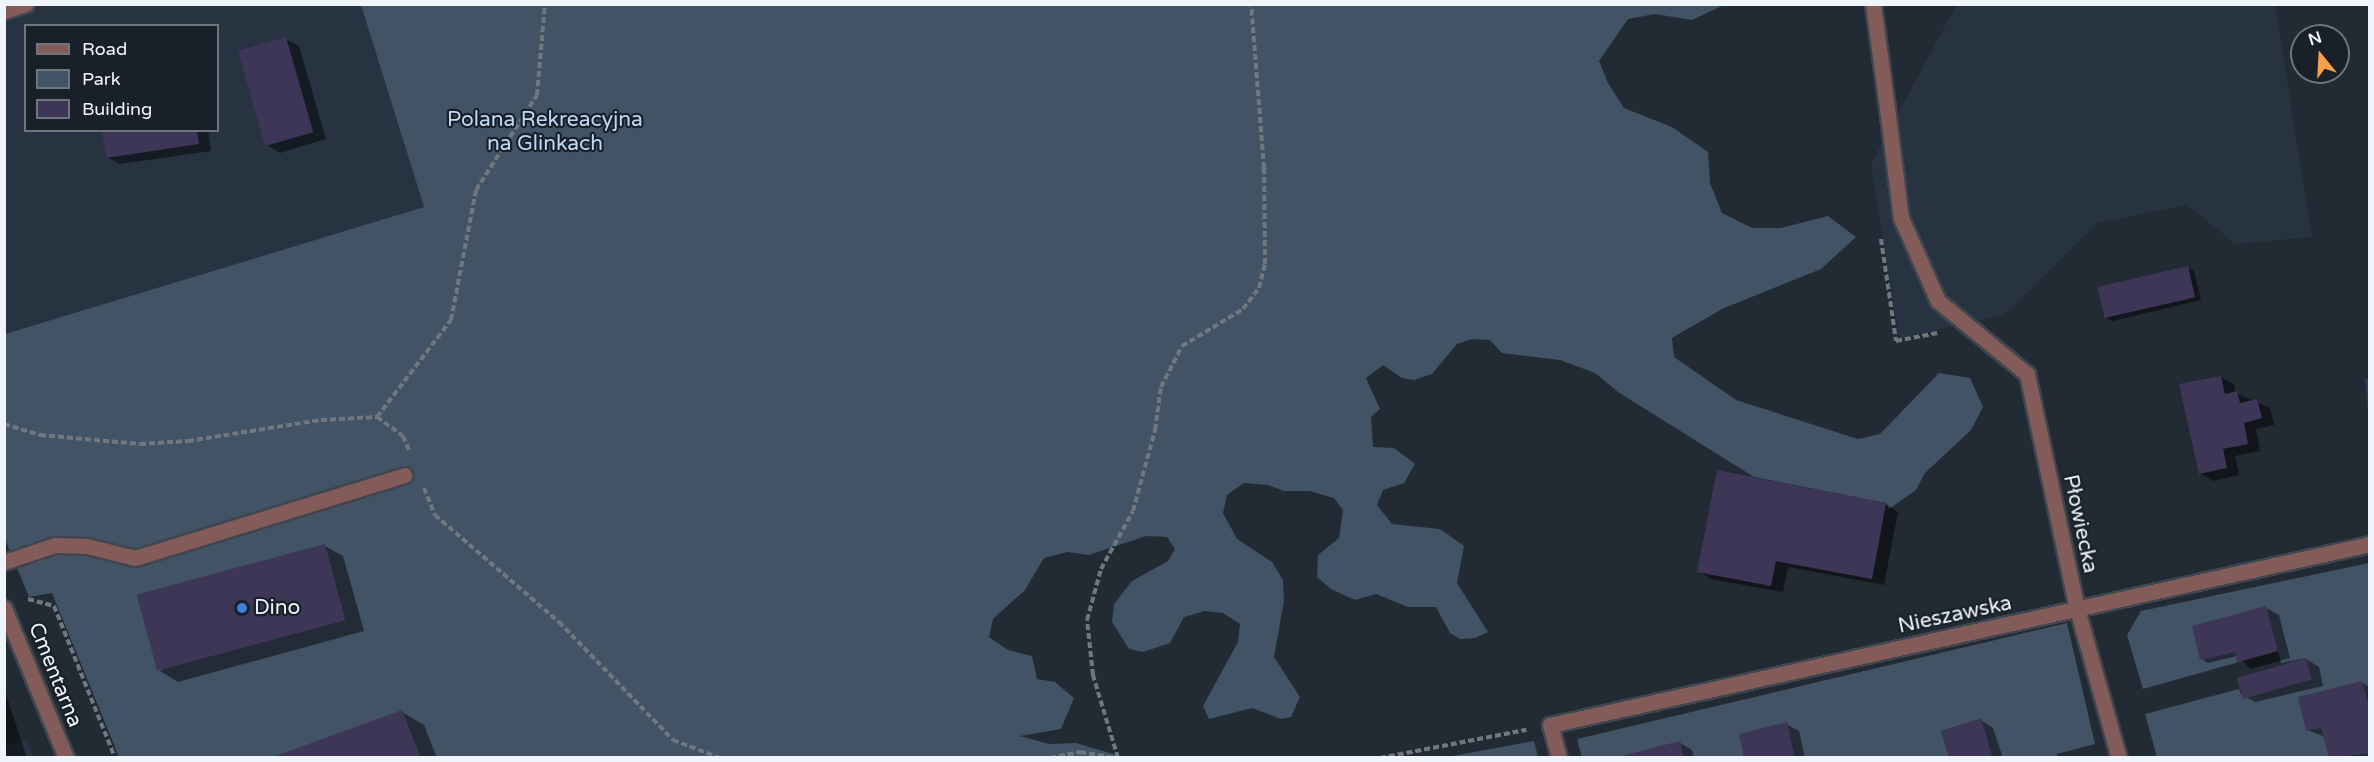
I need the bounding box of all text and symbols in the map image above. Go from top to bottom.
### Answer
legend [24,24,219,132]
north arrow [2290,24,2350,84]
text: N [2306,27,2324,50]
text: Road [82,38,127,60]
text: Park [82,68,120,90]
text: Building [82,98,152,120]
park label: Polana Rekreacyjna na Glinkach [447,107,643,157]
street label: Płowiecka [2057,472,2103,576]
street label: Nieszawska [1896,591,2014,639]
place label: Dino [254,595,300,621]
marker: Dino [235,601,249,615]
street label: Cmentarna [23,619,87,731]

